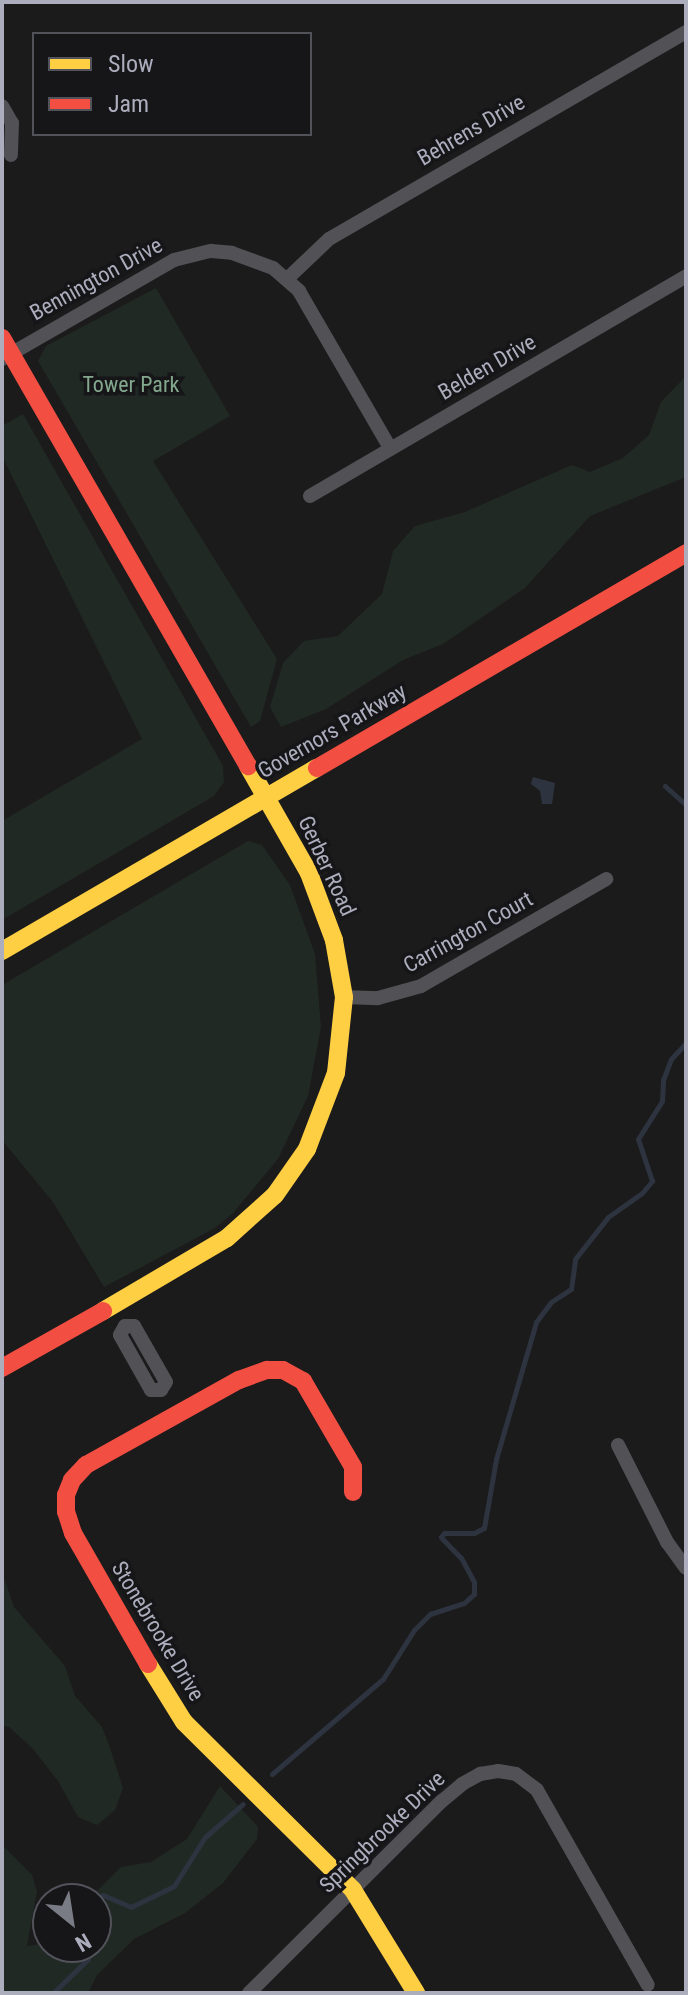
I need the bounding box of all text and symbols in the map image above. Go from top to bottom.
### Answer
legend [32,32,312,136]
text: Slow [108,50,154,78]
street label: Behrens Drive [413,89,529,171]
text: Jam [108,90,149,118]
street label: Bennington Drive [25,232,167,326]
street label: Belden Drive [434,329,540,405]
park label: Tower Park [82,372,180,398]
street label: Governors Parkway [253,678,411,784]
street label: Gerber Road [292,812,362,920]
street label: Carrington Court [399,886,537,978]
street label: Stonebrooke Drive [106,1556,210,1706]
street label: Springbrooke Drive [314,1766,450,1898]
north arrow [32,1883,112,1963]
text: N [71,1928,95,1957]

